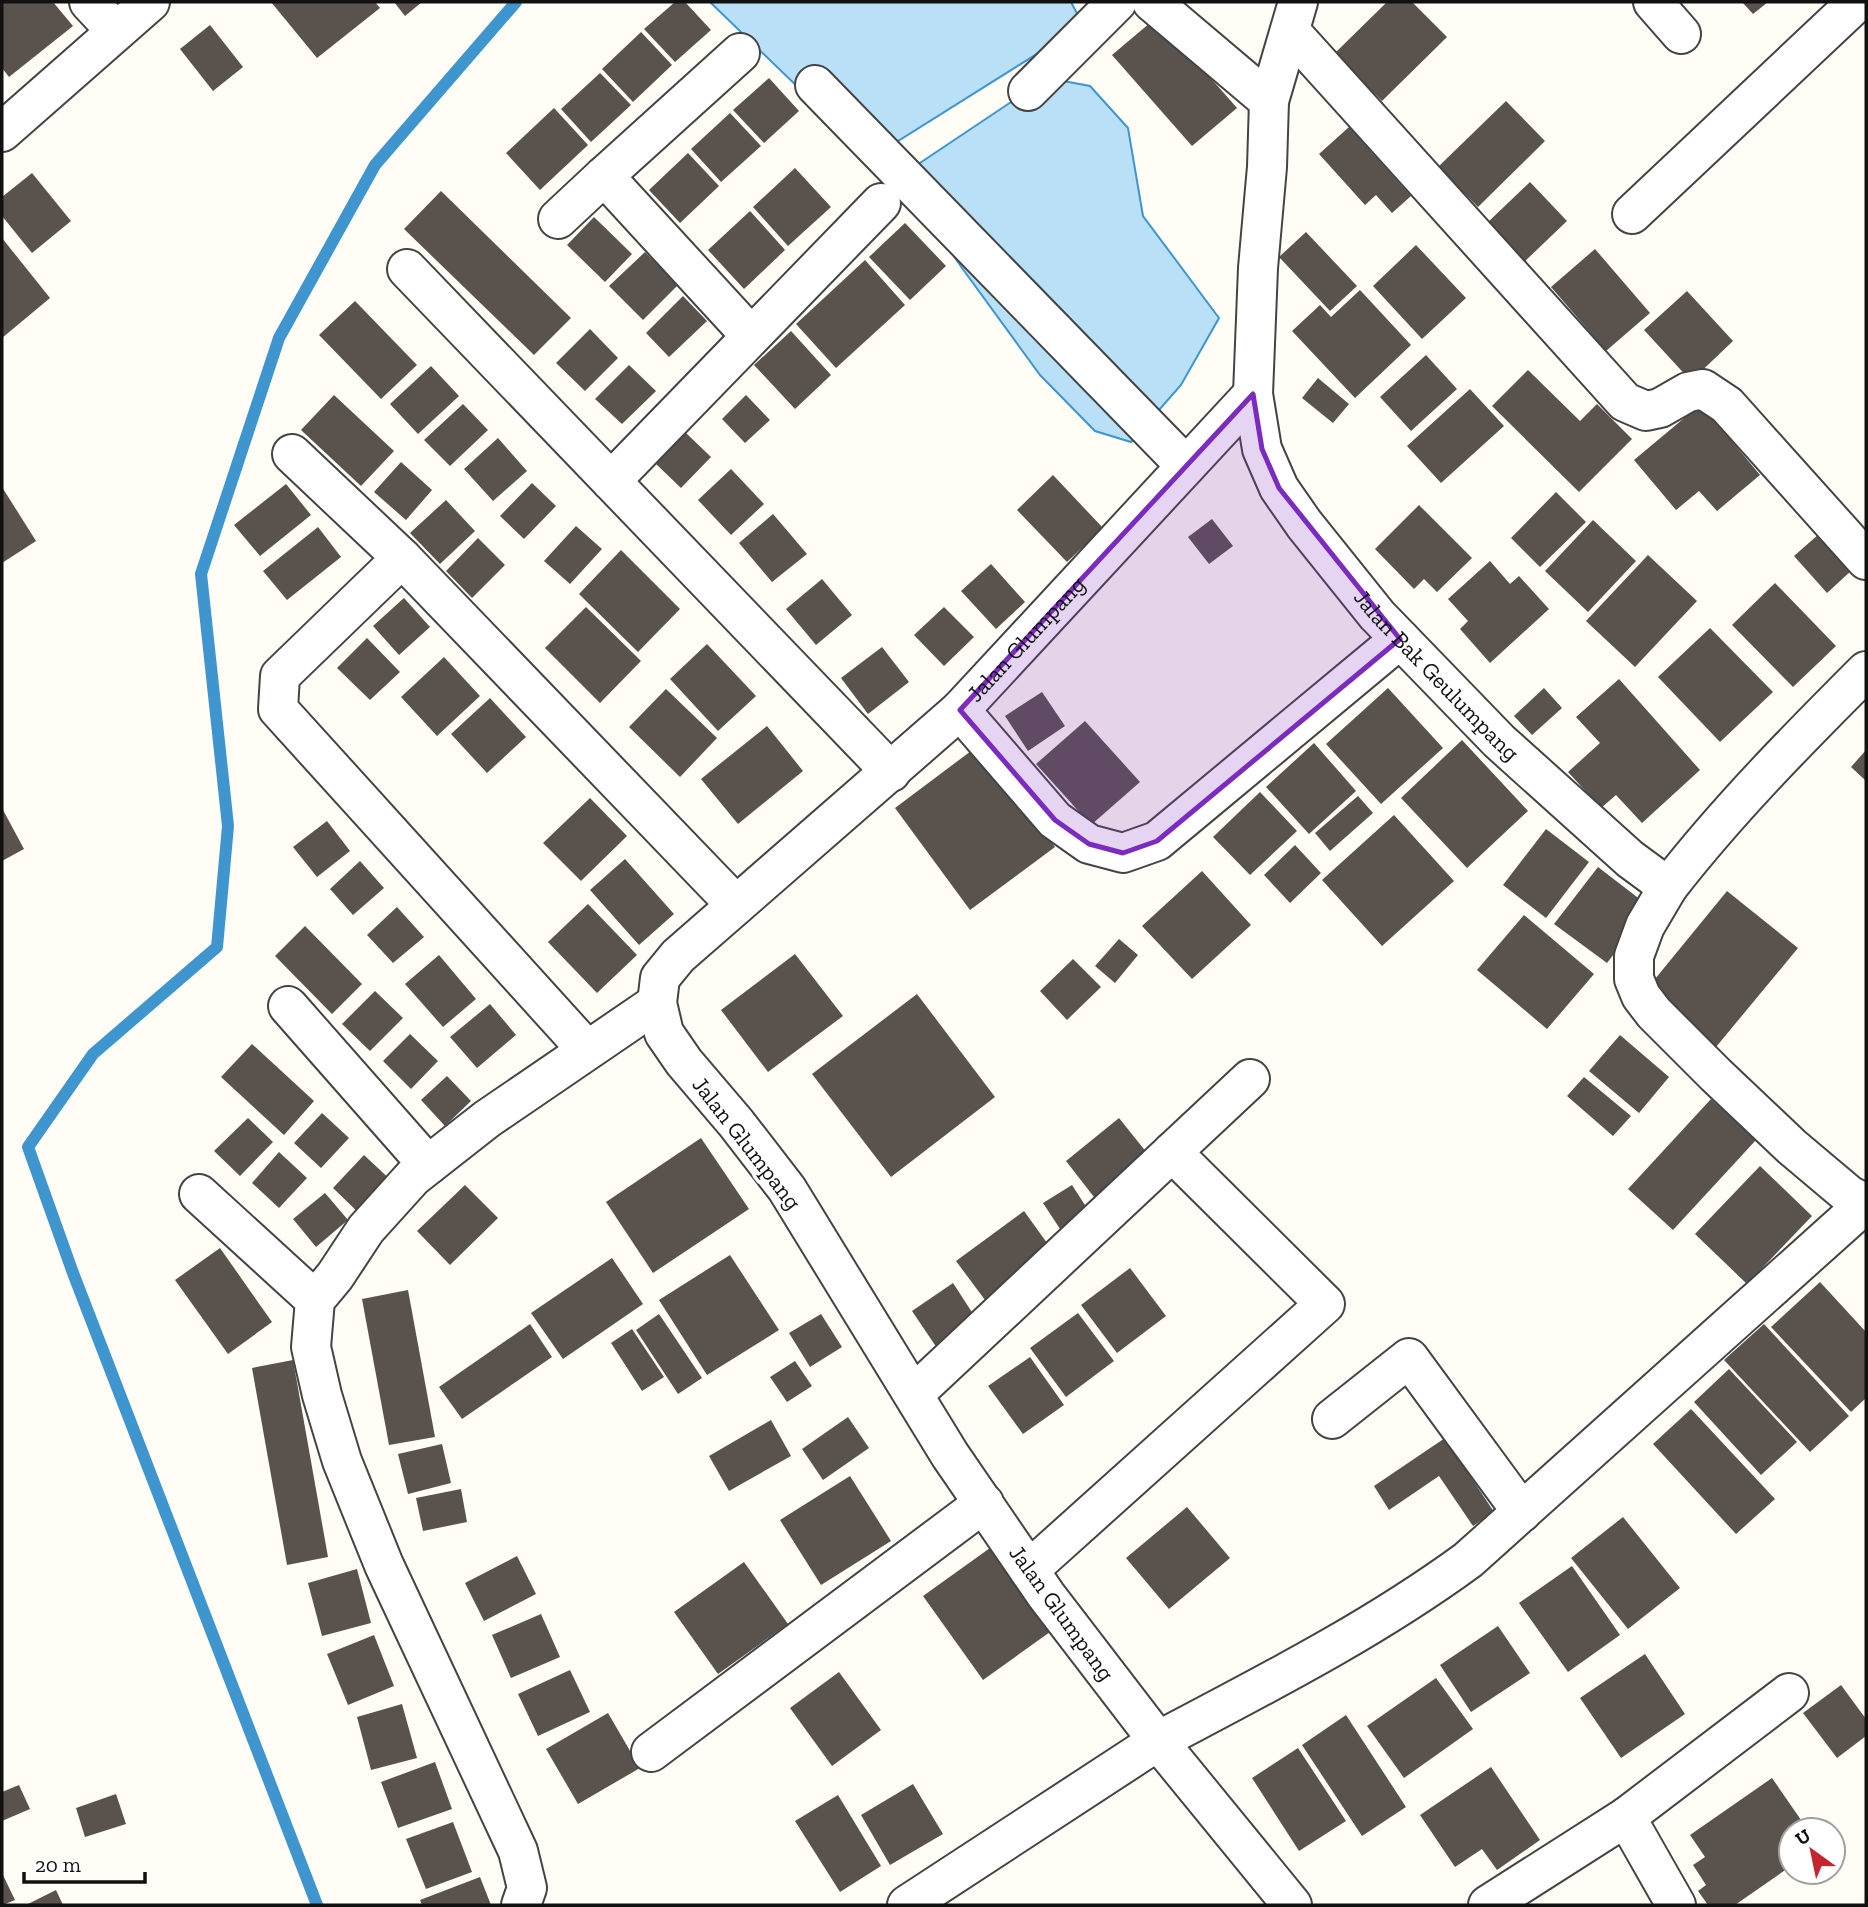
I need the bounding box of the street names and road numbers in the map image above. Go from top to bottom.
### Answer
street label: Jalan Glumpang [961,570,1091,707]
street label: Jalan Bak Geulumpang [1348,584,1525,767]
street label: Jalan Glumpang [686,1071,808,1215]
street label: Jalan Glumpang [1003,1540,1121,1687]

